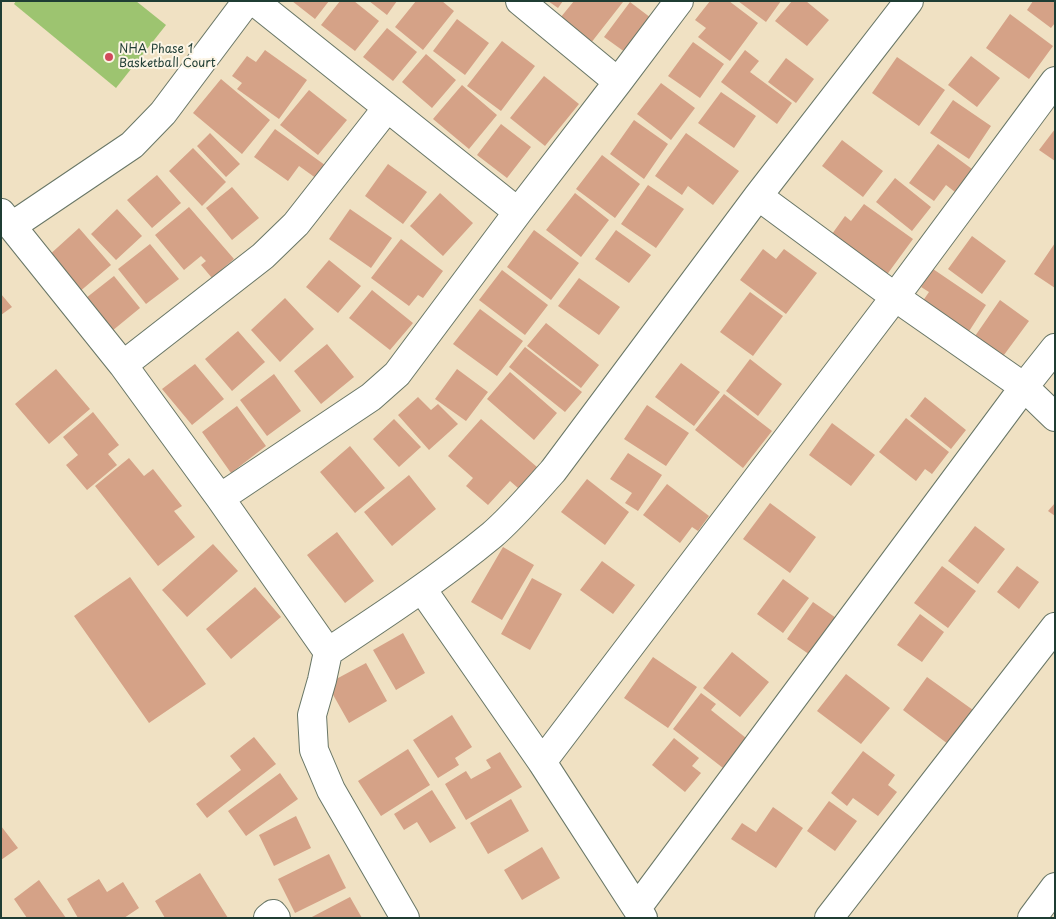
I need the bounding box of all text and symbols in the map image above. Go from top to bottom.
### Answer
place label: NHA Phase 1 Basketball Court [119,43,216,71]
marker: NHA Phase 1 Basketball Court [103,51,115,63]

